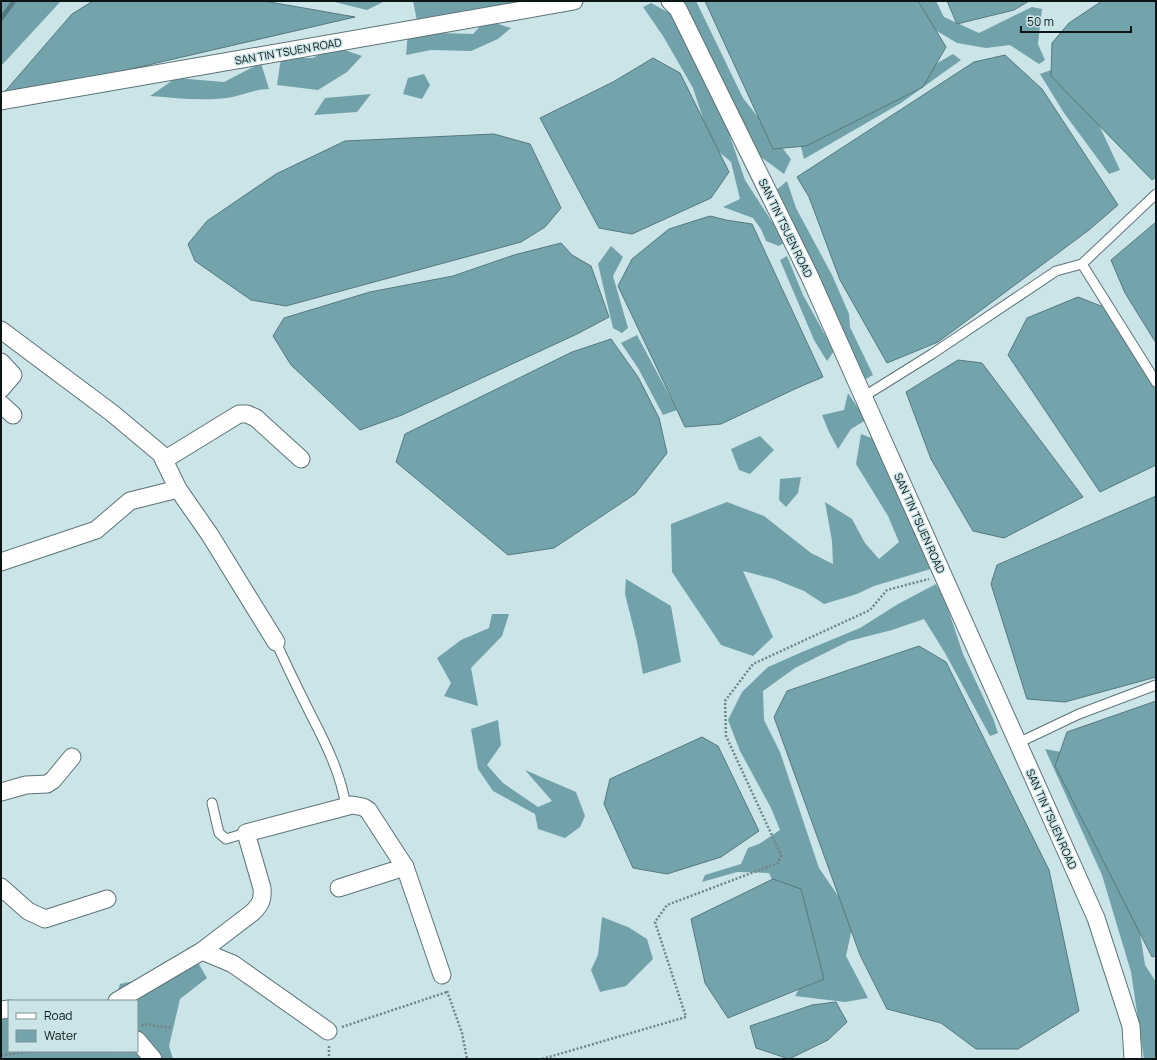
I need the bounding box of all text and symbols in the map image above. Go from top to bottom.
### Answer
scale bar [1021,8,1131,34]
text: 50 m [1027,13,1054,30]
street label: SAN TIN TSUEN ROAD [233,34,343,68]
street label: SAN TIN TSUEN ROAD [755,176,817,280]
street label: SAN TIN TSUEN ROAD [891,470,949,576]
street label: SAN TIN TSUEN ROAD [1023,766,1081,872]
legend [8,1000,138,1052]
text: Road [44,1007,72,1024]
text: Water [44,1027,78,1044]

